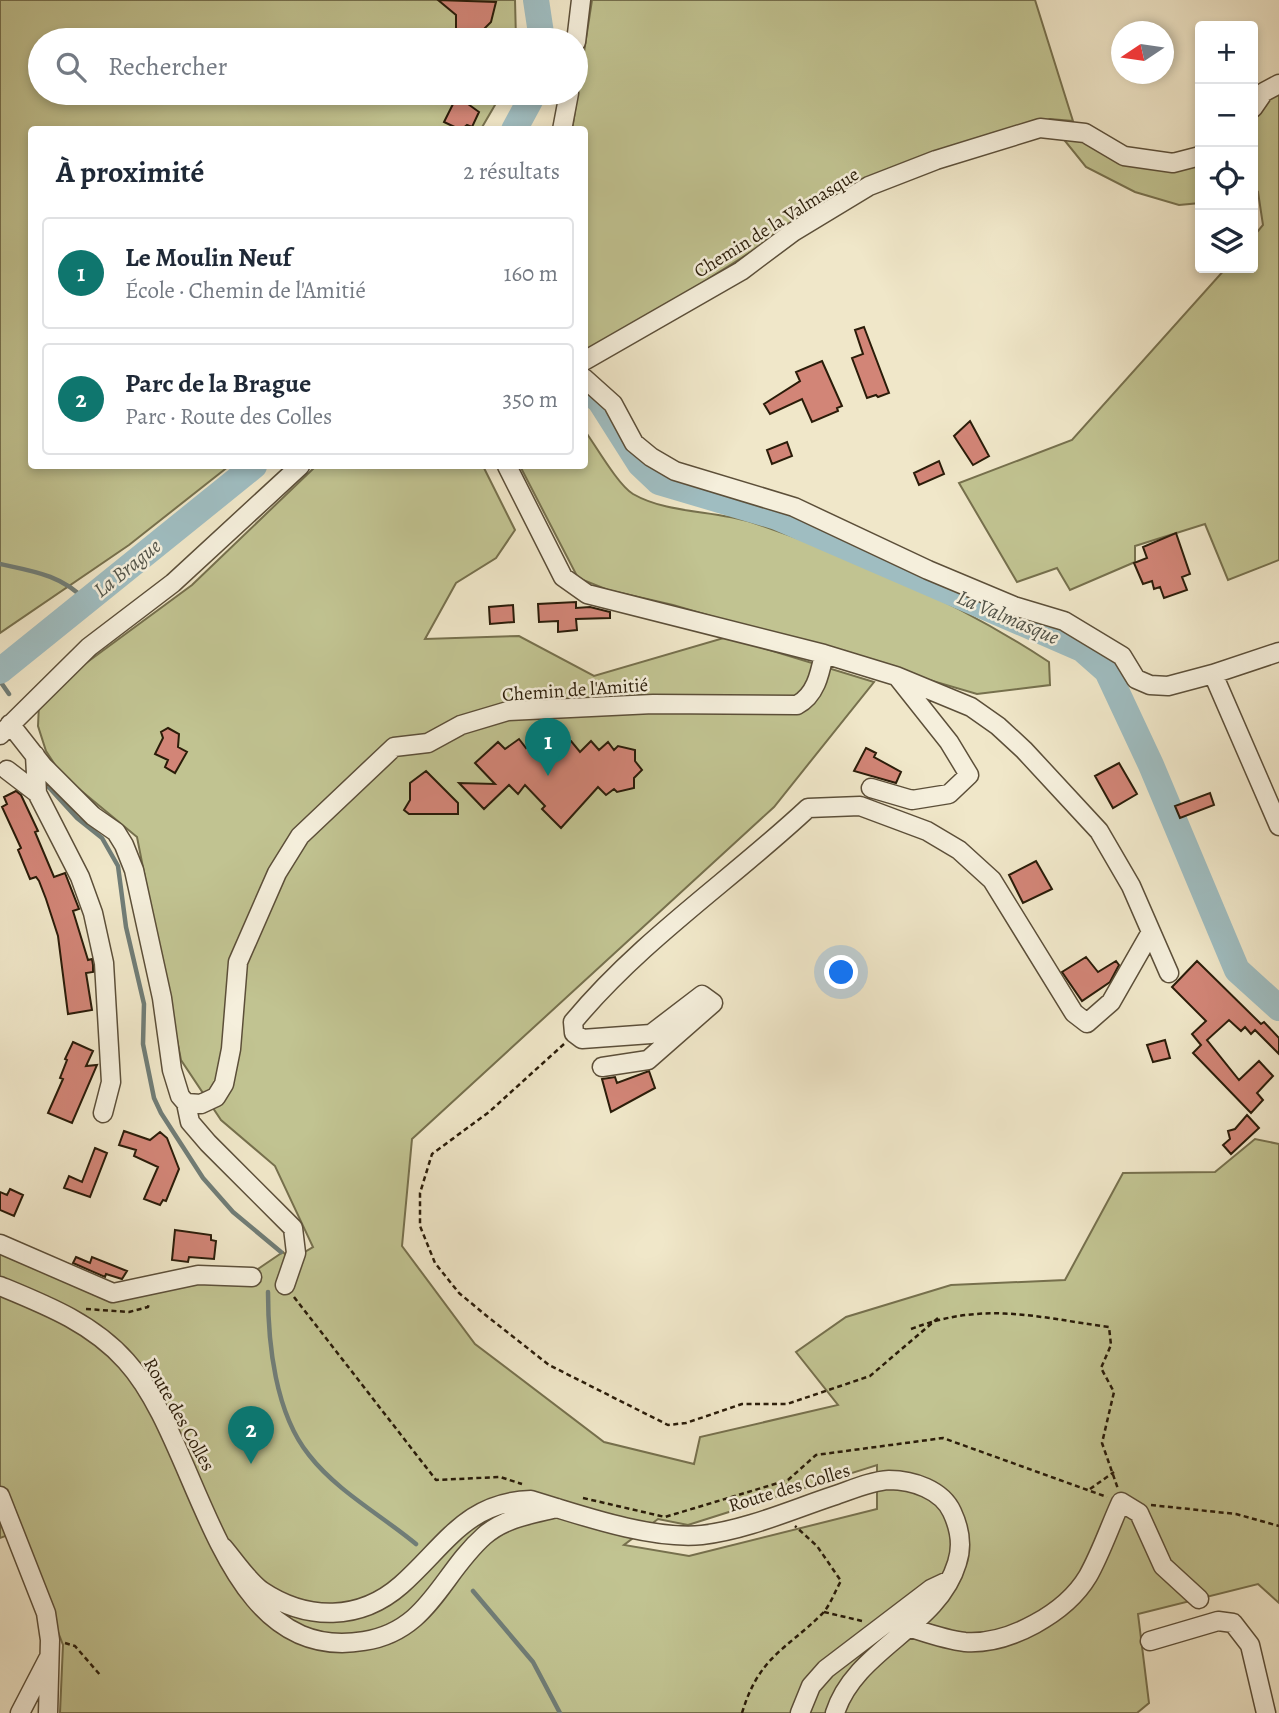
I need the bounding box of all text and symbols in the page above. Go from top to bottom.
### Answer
north arrow [1111,21,1174,84]
map controls [1195,21,1258,273]
button: + [1195,21,1258,84]
search box [28,28,588,105]
icon: search [52,48,90,86]
text: Rechercher [108,49,228,84]
button: − [1195,84,1258,147]
button: locate [1195,147,1258,210]
text: À proximité [56,152,204,192]
text: 2 résultats [463,156,560,187]
street label: Chemin de la Valmasque [689,161,864,284]
button: layers [1195,210,1258,273]
text: Le Moulin Neuf [125,240,291,275]
text: 1 [77,258,85,289]
text: 160 m [504,258,558,289]
text: École · Chemin de l'Amitié [125,275,366,306]
text: Parc de la Brague [125,366,311,401]
text: 2 [75,384,87,415]
text: 350 m [503,384,558,415]
text: Parc · Route des Colles [125,401,332,432]
water label: La Brague [87,532,167,604]
water label: La Valmasque [953,583,1064,651]
street label: Chemin de l'Amitié [501,672,649,708]
pin: 1 [525,718,571,776]
your location [824,955,858,989]
street label: Route des Colles [137,1353,221,1476]
pin: 2 [228,1406,274,1464]
street label: Route des Colles [725,1457,853,1519]

